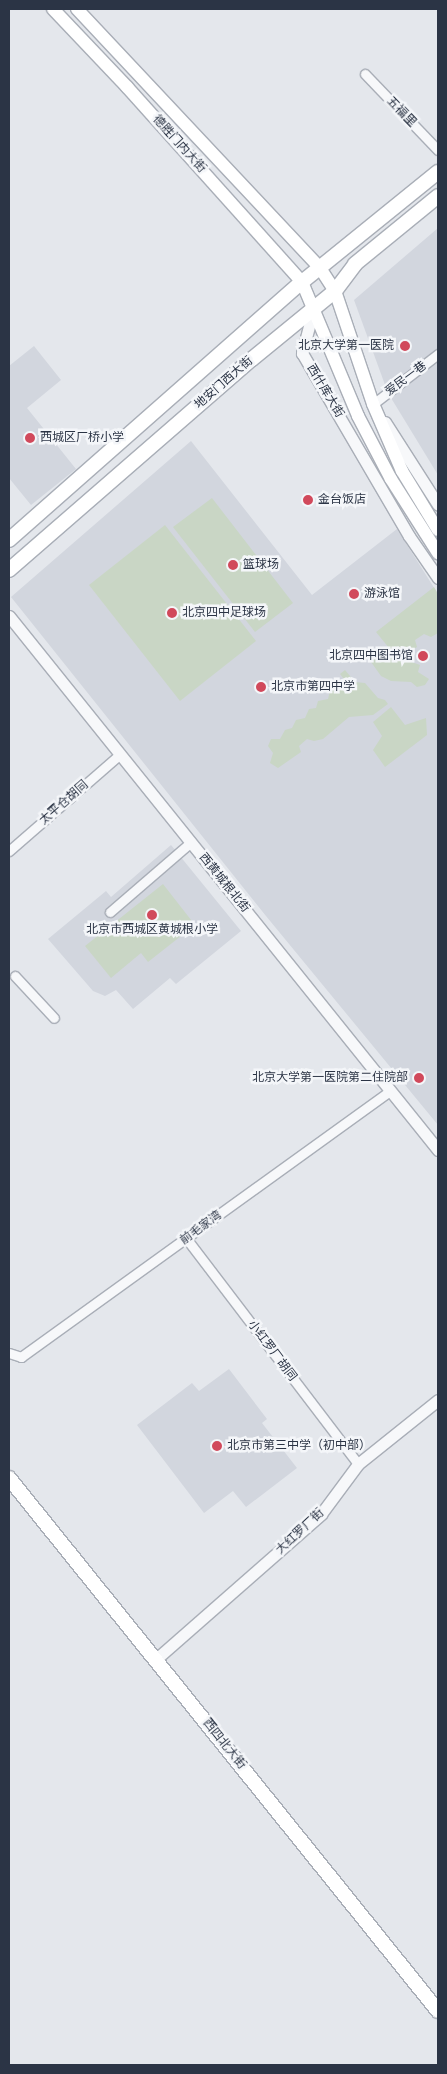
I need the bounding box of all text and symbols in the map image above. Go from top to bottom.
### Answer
street label: 五福里 [383,94,419,130]
street label: 德胜门内大街 [150,112,208,176]
place label: 北京大学第一医院 [298,339,394,353]
marker: 北京大学第一医院 [398,339,412,353]
street label: 地安门西大街 [192,354,256,412]
street label: 爱民一巷 [382,359,430,399]
street label: 西什库大街 [303,362,347,420]
place label: 西城区厂桥小学 [40,431,124,445]
marker: 西城区厂桥小学 [24,432,36,444]
place label: 金台饭店 [318,493,366,507]
marker: 金台饭店 [302,494,314,506]
place label: 篮球场 [243,558,279,572]
marker: 篮球场 [227,559,239,571]
place label: 游泳馆 [364,587,400,601]
marker: 游泳馆 [348,588,360,600]
place label: 北京四中足球场 [182,606,266,620]
marker: 北京四中足球场 [166,607,178,619]
place label: 北京四中图书馆 [329,649,413,663]
marker: 北京四中图书馆 [417,650,429,662]
place label: 北京市第四中学 [271,680,355,694]
marker: 北京市第四中学 [255,681,267,693]
street label: 太平仓胡同 [37,778,91,828]
street label: 西黄城根北街 [196,850,252,916]
marker: 北京市西城区黄城根小学 [146,909,158,921]
place label: 北京市西城区黄城根小学 [86,923,218,937]
place label: 北京大学第一医院第二住院部 [252,1071,408,1085]
marker: 北京大学第一医院第二住院部 [412,1071,426,1085]
street label: 前毛家湾 [177,1208,225,1248]
street label: 小红罗厂胡同 [245,1318,299,1384]
place label: 北京市第三中学（初中部） [227,1439,371,1453]
marker: 北京市第三中学（初中部） [211,1440,223,1452]
street label: 大红罗厂街 [273,1506,327,1558]
street label: 西四北大街 [200,1716,248,1772]

